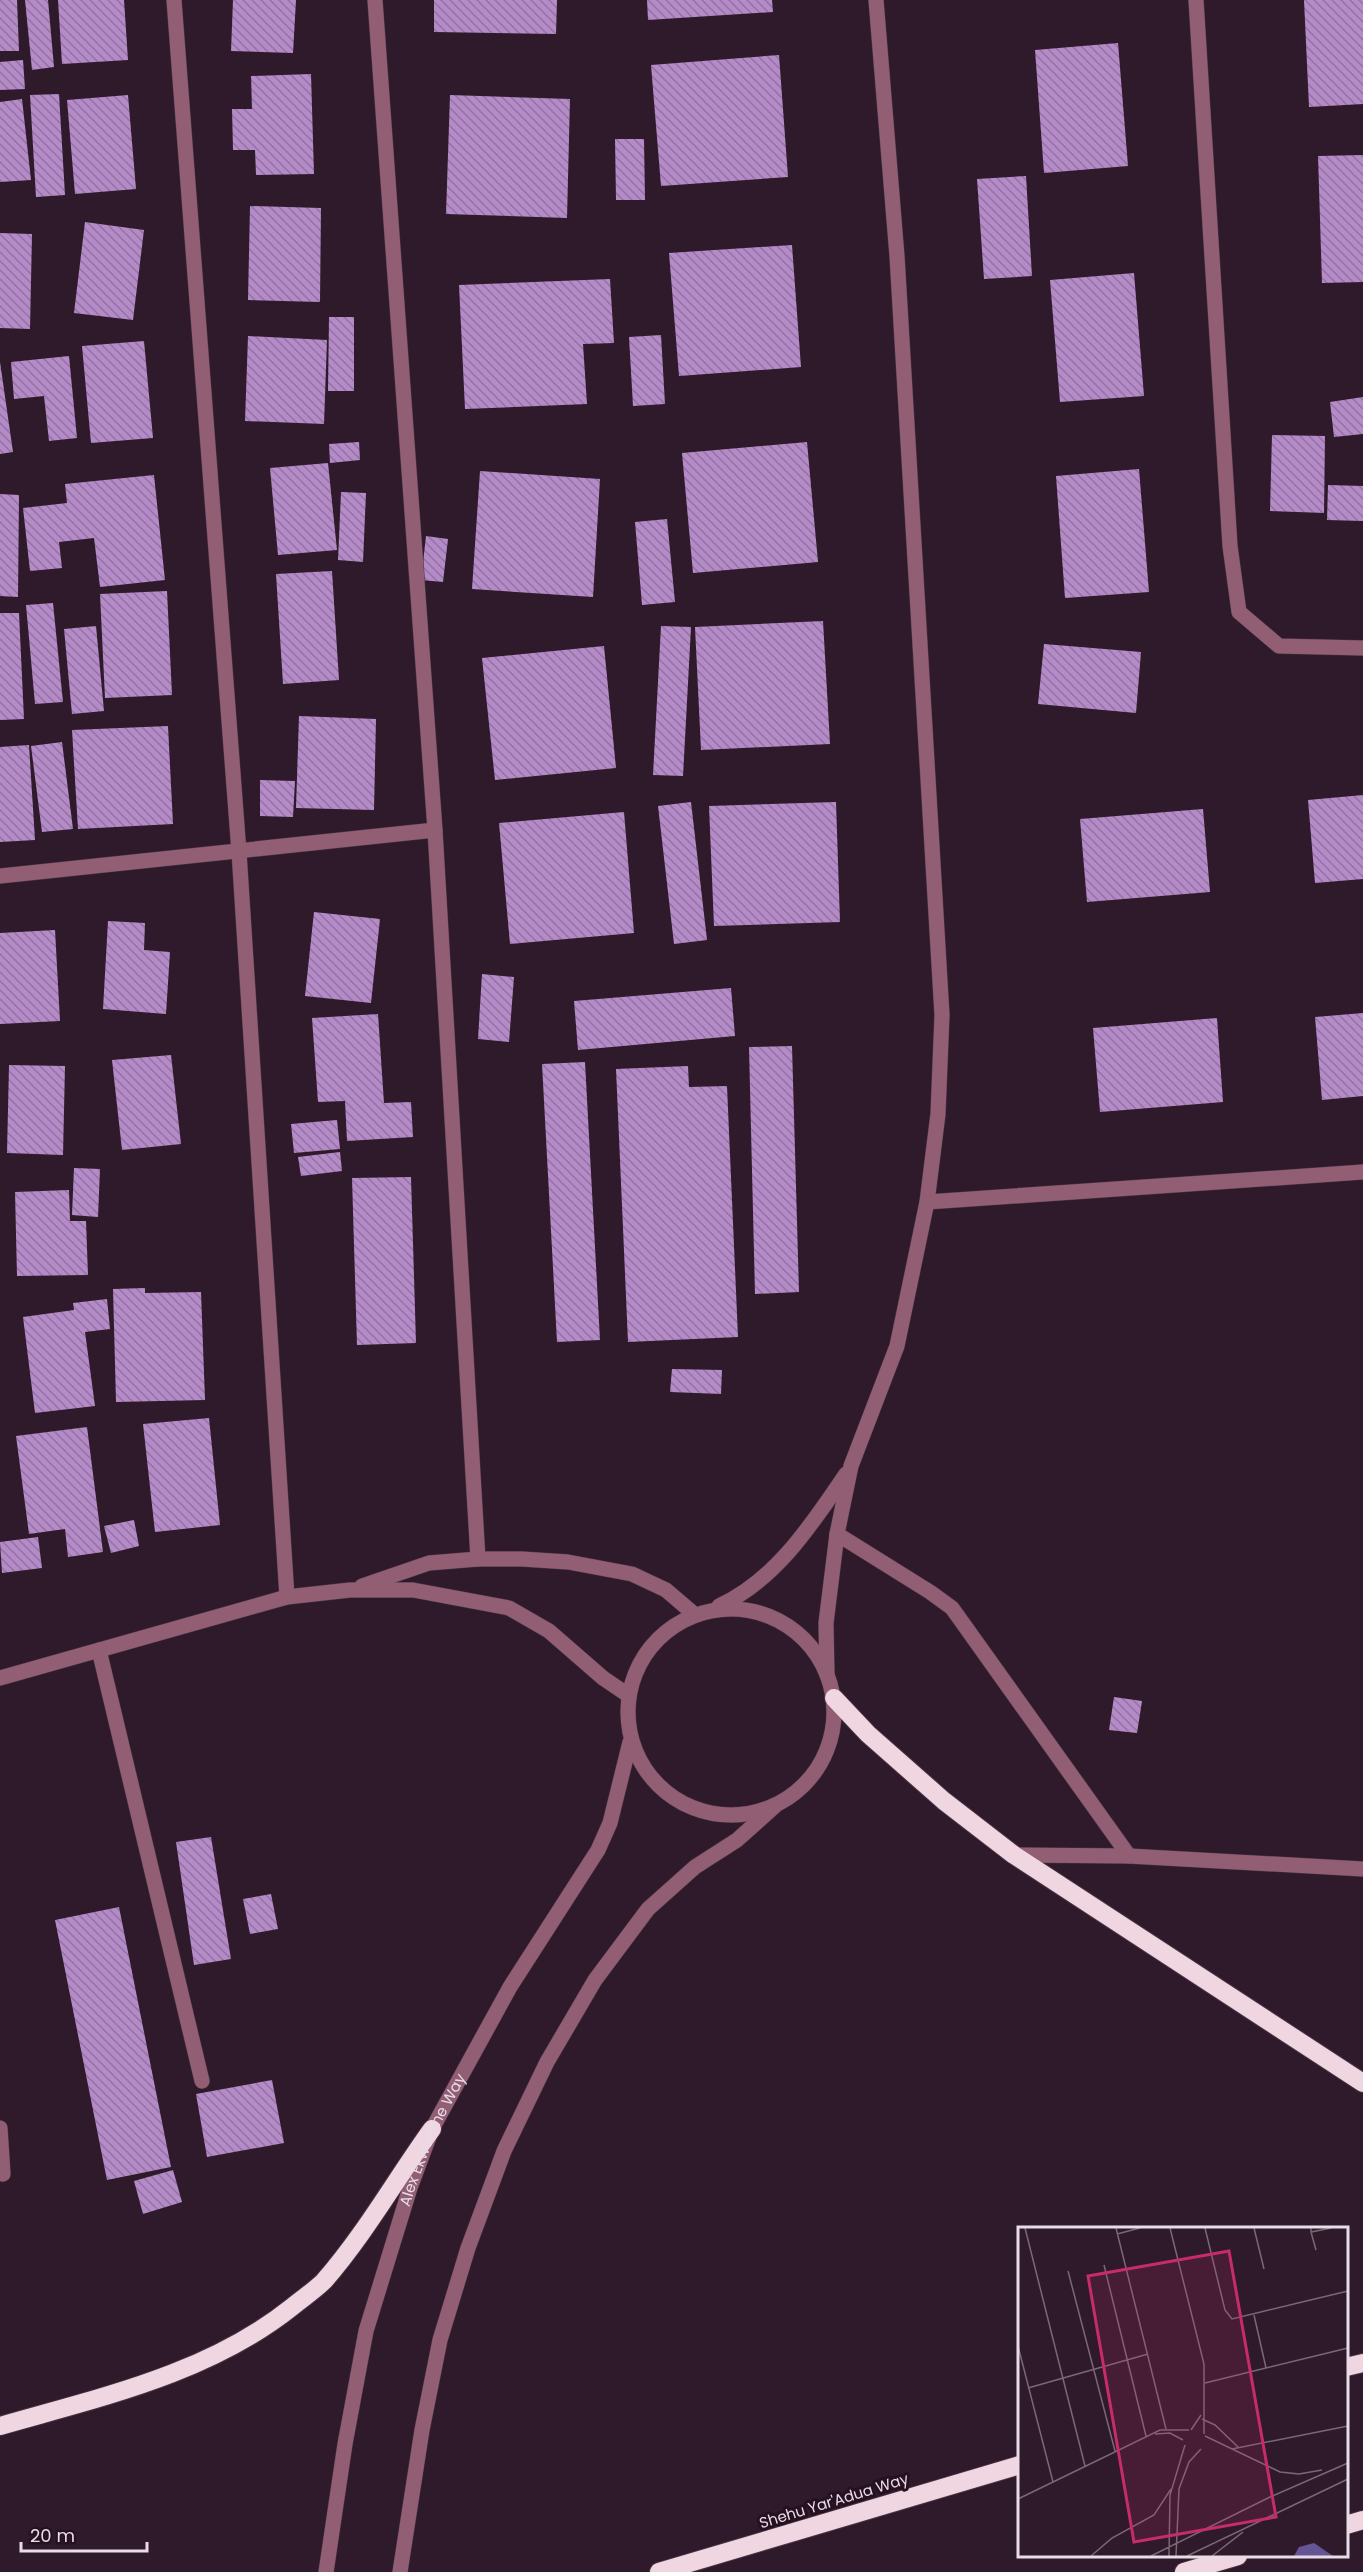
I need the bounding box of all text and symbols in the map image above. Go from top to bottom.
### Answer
street label: Alex Ekwueme Way [394,2069,471,2209]
inset map [1018,2227,1348,2557]
street label: Shehu Yar'Adua Way [757,2468,912,2533]
scale bar [21,2515,147,2553]
text: 20 m [30,2523,75,2548]

